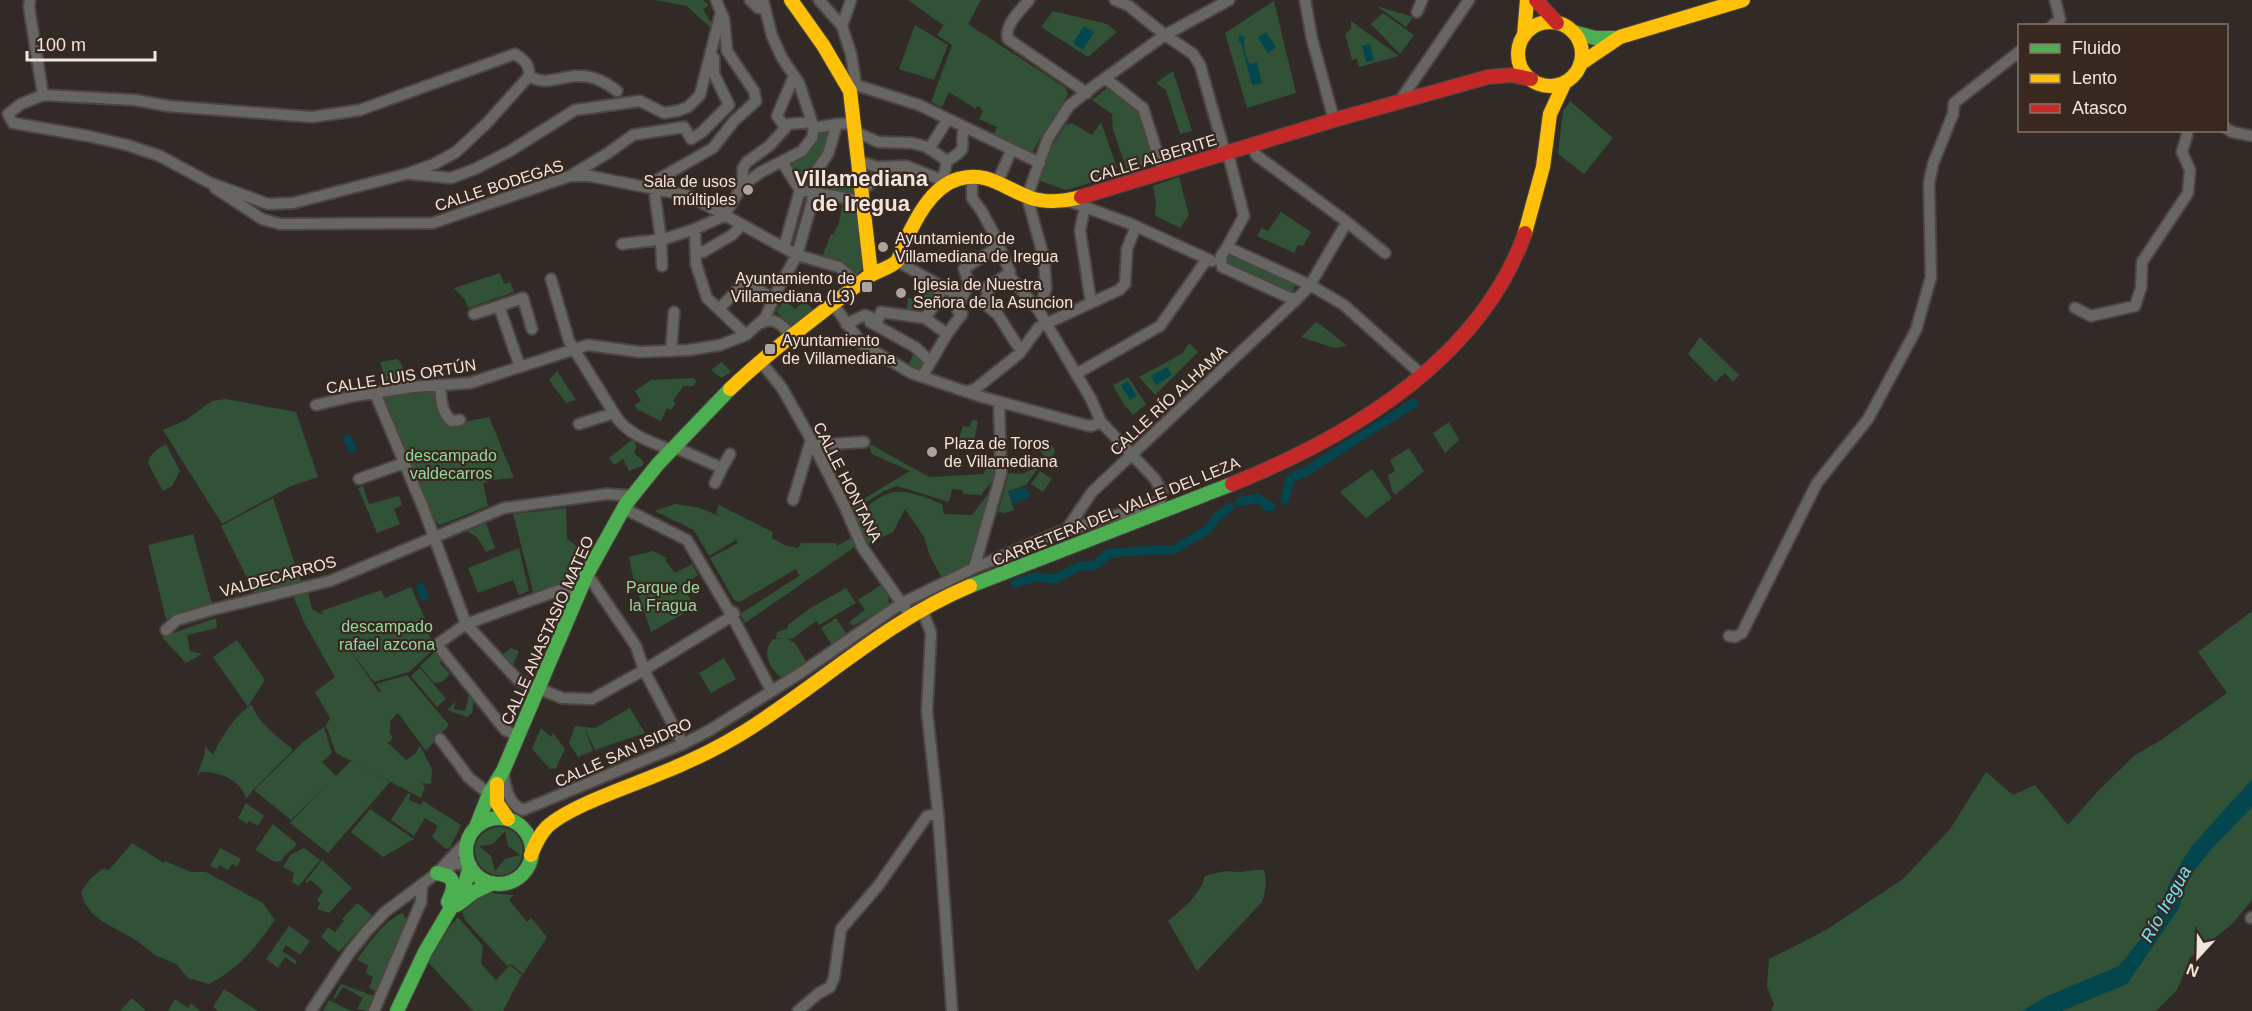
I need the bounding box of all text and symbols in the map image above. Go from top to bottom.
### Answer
scale bar [27,24,154,62]
legend [2018,24,2228,132]
text: 100 m [36,35,86,55]
text: Fluido [2072,38,2121,58]
text: Lento [2072,68,2117,88]
text: Atasco [2072,98,2127,118]
street label: CALLE ALBERITE [1088,131,1219,186]
street label: CALLE BODEGAS [433,157,566,214]
district label: Villamediana de Iregua [794,166,929,216]
place label: Sala de usos múltiples [643,173,736,208]
marker: Sala de usos múltiples [741,183,755,197]
place label: Ayuntamiento de Villamediana de Iregua [895,230,1058,265]
marker: Ayuntamiento de Villamediana de Iregua [876,240,890,254]
place label: Ayuntamiento de Villamediana (L3) [731,270,855,305]
place label: Iglesia de Nuestra Señora de la Asuncion [913,276,1073,311]
marker: Ayuntamiento de Villamediana (L3) [860,280,874,294]
marker: Iglesia de Nuestra Señora de la Asuncion [894,286,908,300]
place label: Ayuntamiento de Villamediana [782,332,896,367]
street label: CALLE RÍO ALHAMA [1106,341,1230,459]
marker: Ayuntamiento de Villamediana [763,342,777,356]
street label: CALLE LUIS ORTÚN [325,355,477,397]
street label: CALLE HONTANA [810,419,885,545]
place label: Plaza de Toros de Villamediana [944,435,1058,470]
marker: Plaza de Toros de Villamediana [925,445,939,459]
park label: descampado valdecarros [405,447,497,482]
street label: CARRETERA DEL VALLE DEL LEZA [990,454,1243,569]
street label: CALLE ANASTASIO MATEO [498,533,597,727]
street label: VALDECARROS [218,553,338,600]
park label: Parque de la Fragua [626,579,700,614]
park label: descampado rafael azcona [339,618,435,653]
street label: CALLE SAN ISIDRO [552,715,694,790]
water label: Río Iregua [2137,862,2195,946]
north arrow [2168,927,2228,987]
text: N [2184,960,2201,980]

